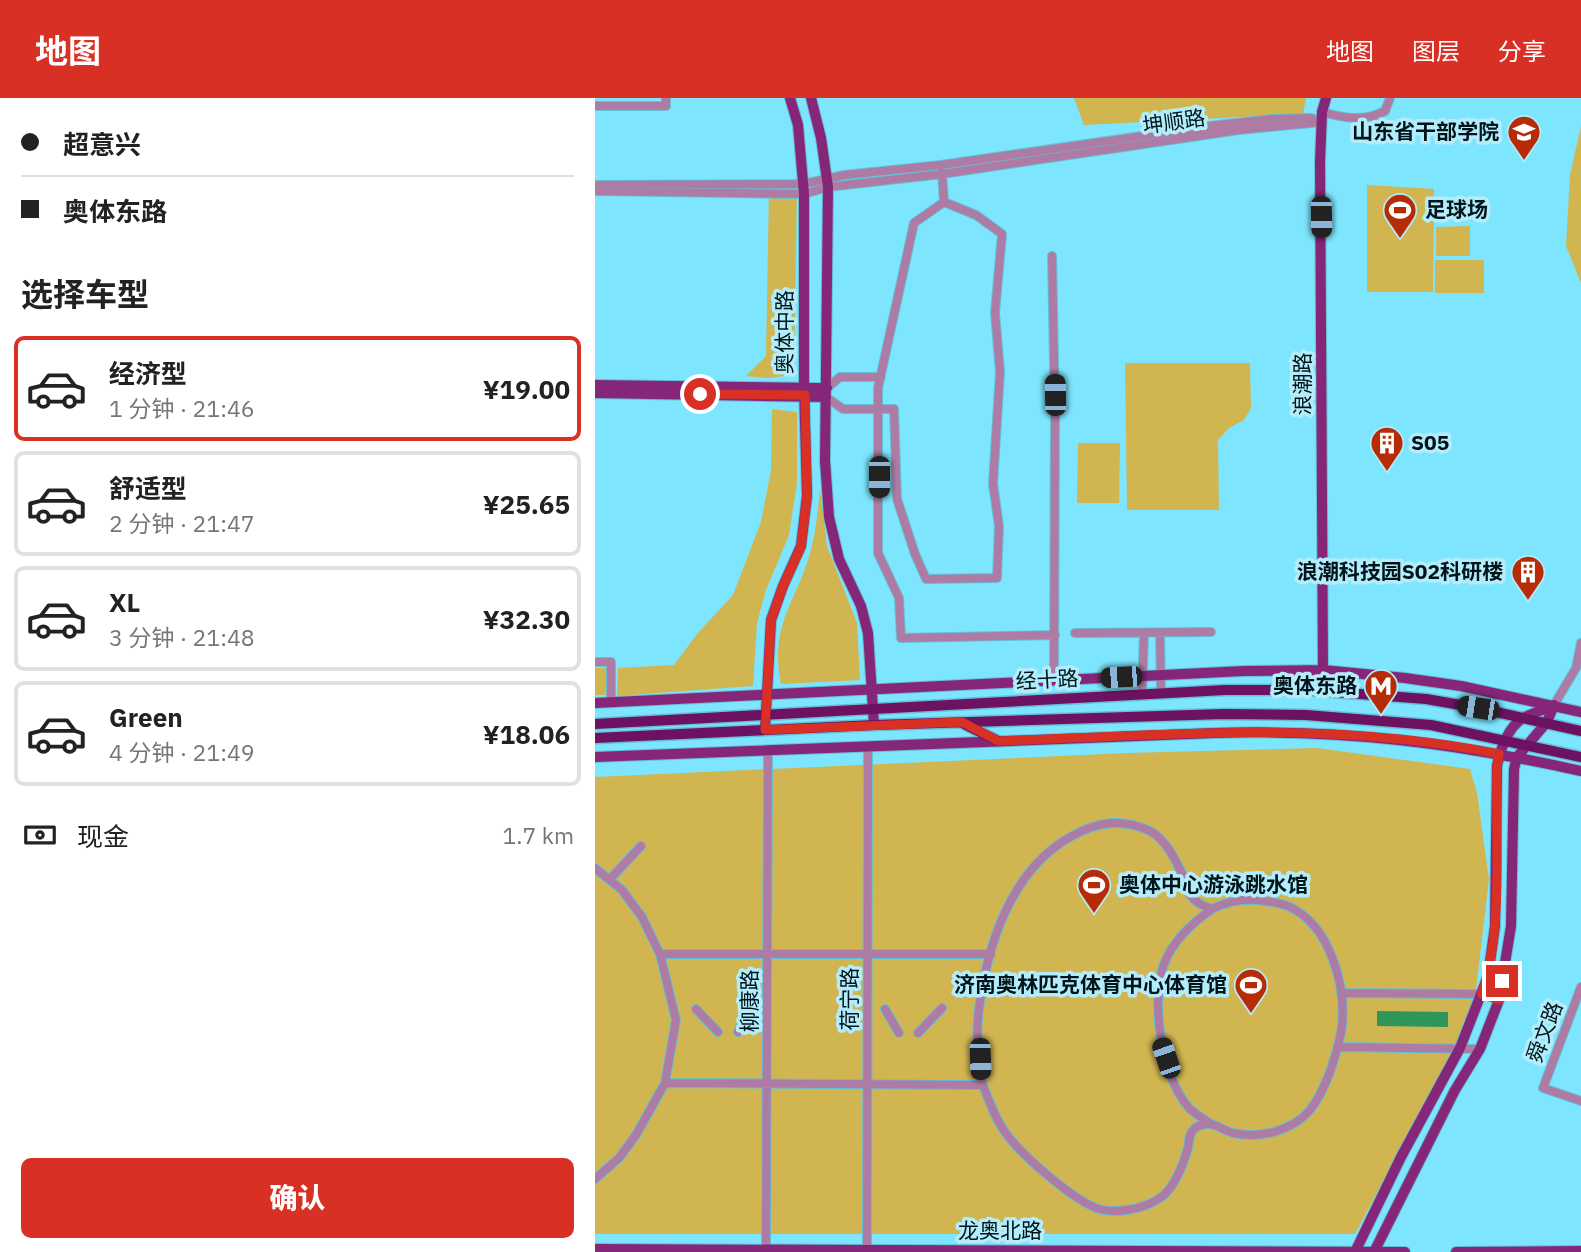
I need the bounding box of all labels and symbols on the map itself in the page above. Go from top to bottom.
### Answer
street label: 坤顺路 [1141,103,1207,139]
school or university icon: 山东省干部学院 [1505,113,1543,162]
place label: 山东省干部学院 [1352,117,1499,145]
sports icon: 足球场 [1381,191,1419,240]
place label: 足球场 [1425,195,1488,223]
car [1311,196,1332,238]
street label: 奥体中路 [770,290,798,374]
street label: 浪潮路 [1288,353,1316,416]
car [1045,374,1066,416]
route start [684,378,716,410]
building icon: S05 [1368,424,1406,473]
place label: S05 [1411,428,1449,456]
car [869,456,890,498]
building icon: 浪潮科技园S02科研楼 [1509,553,1547,602]
place label: 浪潮科技园S02科研楼 [1297,557,1503,585]
street label: 经十路 [1015,663,1079,695]
car [1100,665,1143,689]
metro station icon: 奥体东路 [1362,667,1400,716]
place label: 奥体东路 [1273,671,1357,699]
car [1456,694,1501,722]
sports icon: 奥体中心游泳跳水馆 [1075,866,1113,915]
place label: 奥体中心游泳跳水馆 [1119,870,1308,898]
route end [1486,965,1518,997]
sports icon: 济南奥林匹克体育中心体育馆 [1232,966,1270,1015]
street label: 荷宁路 [835,968,863,1031]
street label: 柳康路 [735,970,763,1033]
place label: 济南奥林匹克体育中心体育馆 [954,970,1227,998]
street label: 舜文路 [1520,997,1568,1066]
car [1150,1035,1183,1081]
car [969,1038,992,1080]
street label: 龙奥北路 [958,1216,1042,1244]

